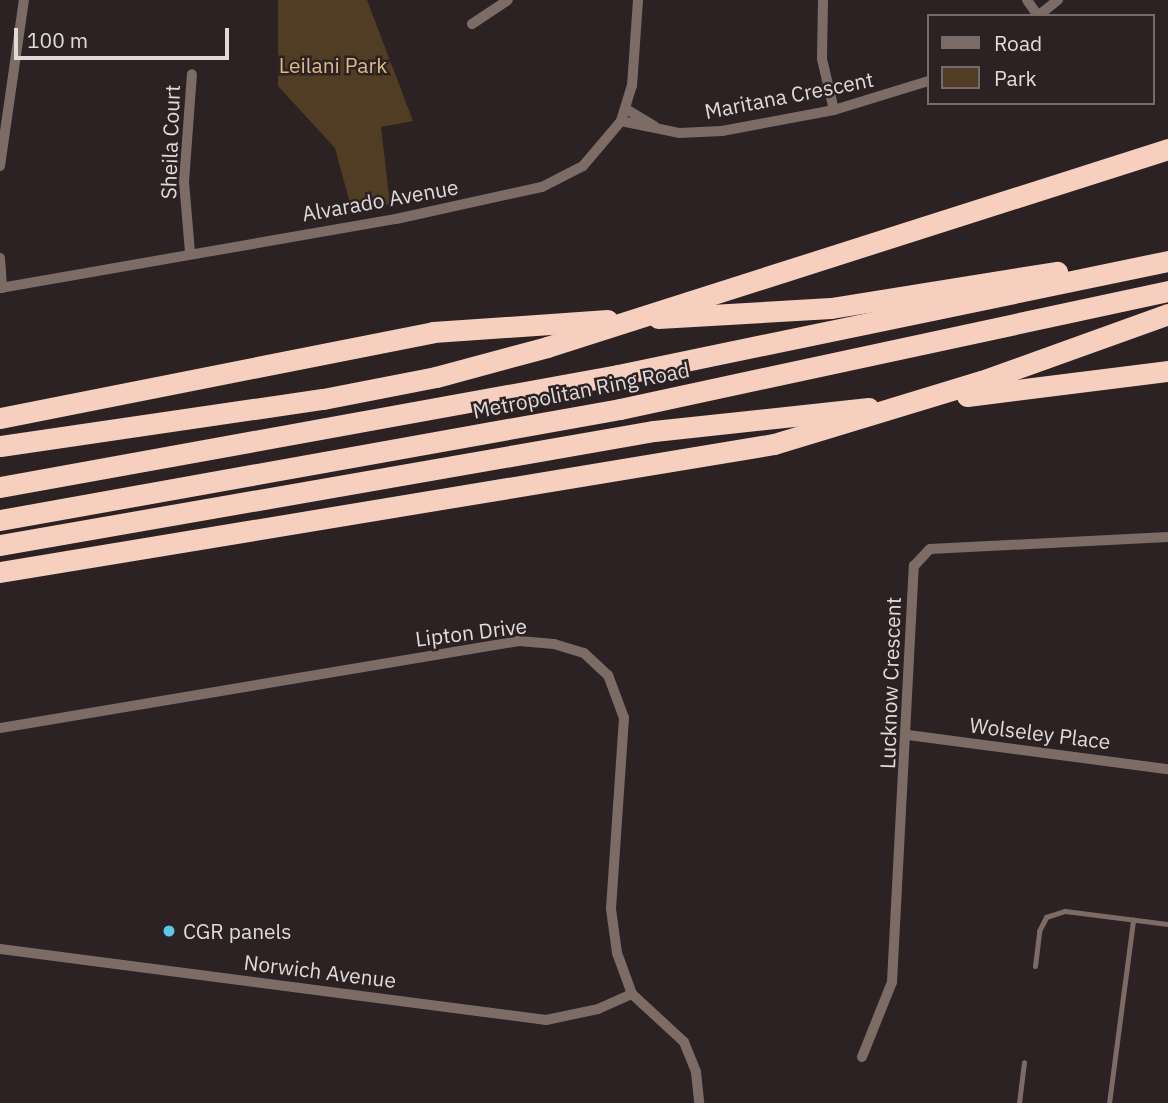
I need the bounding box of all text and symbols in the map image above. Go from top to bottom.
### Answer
scale bar [18,14,233,58]
legend [926,14,1154,105]
text: 100 m [27,26,88,54]
text: Road [994,29,1042,57]
park label: Leilani Park [279,52,387,78]
text: Park [994,64,1037,92]
street label: Maritana Crescent [702,66,876,124]
street label: Sheila Court [155,84,185,200]
street label: Alvarado Avenue [300,174,460,226]
street label: Metropolitan Ring Road [470,357,692,423]
street label: Lucknow Crescent [874,597,906,769]
street label: Lipton Drive [414,613,528,651]
street label: Wolseley Place [968,712,1112,754]
place label: CGR panels [183,918,292,944]
marker: CGR panels [161,923,177,939]
street label: Norwich Avenue [242,949,398,993]

